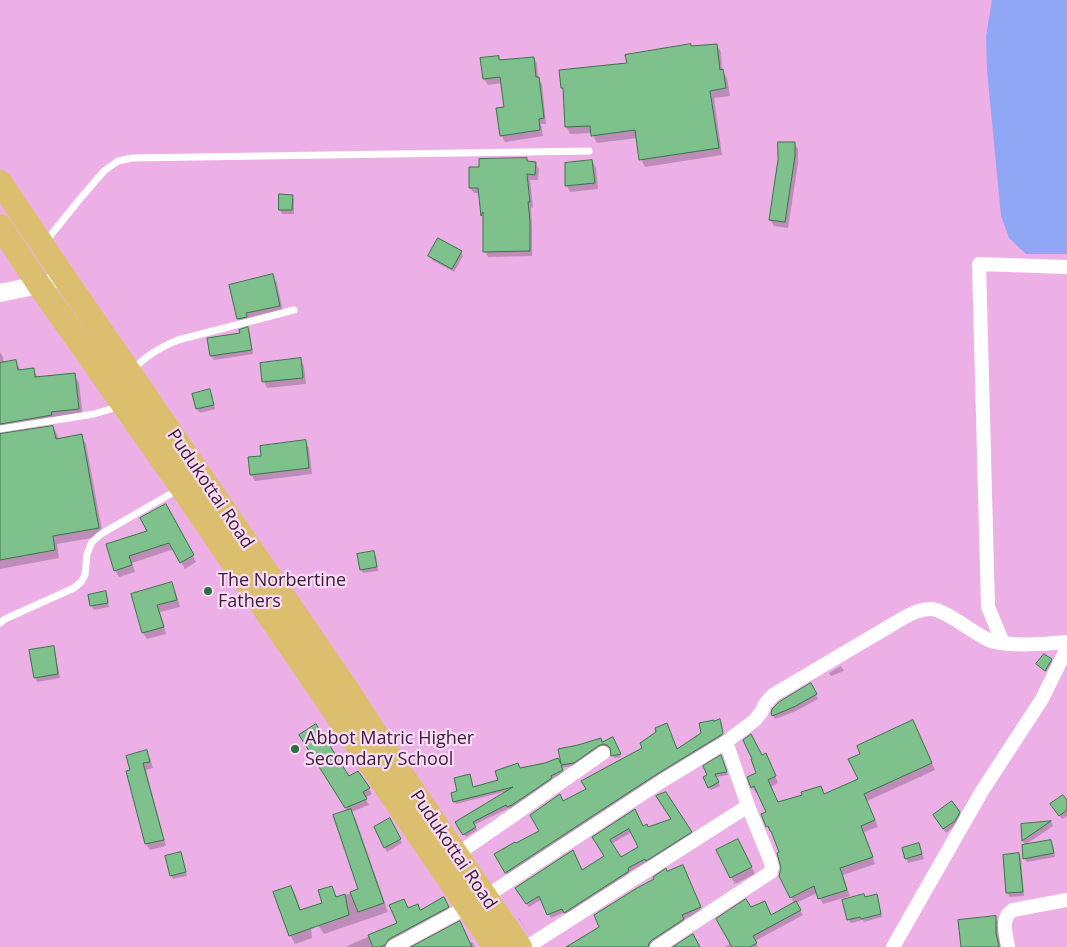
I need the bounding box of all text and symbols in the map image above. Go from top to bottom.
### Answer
street label: Pudukottai Road [162,425,258,553]
place label: The Norbertine Fathers [218,570,346,612]
marker: The Norbertine Fathers [202,585,214,597]
place label: Abbot Matric Higher Secondary School [305,728,474,771]
marker: Abbot Matric Higher Secondary School [289,743,301,755]
street label: Pudukottai Road [405,786,501,914]

